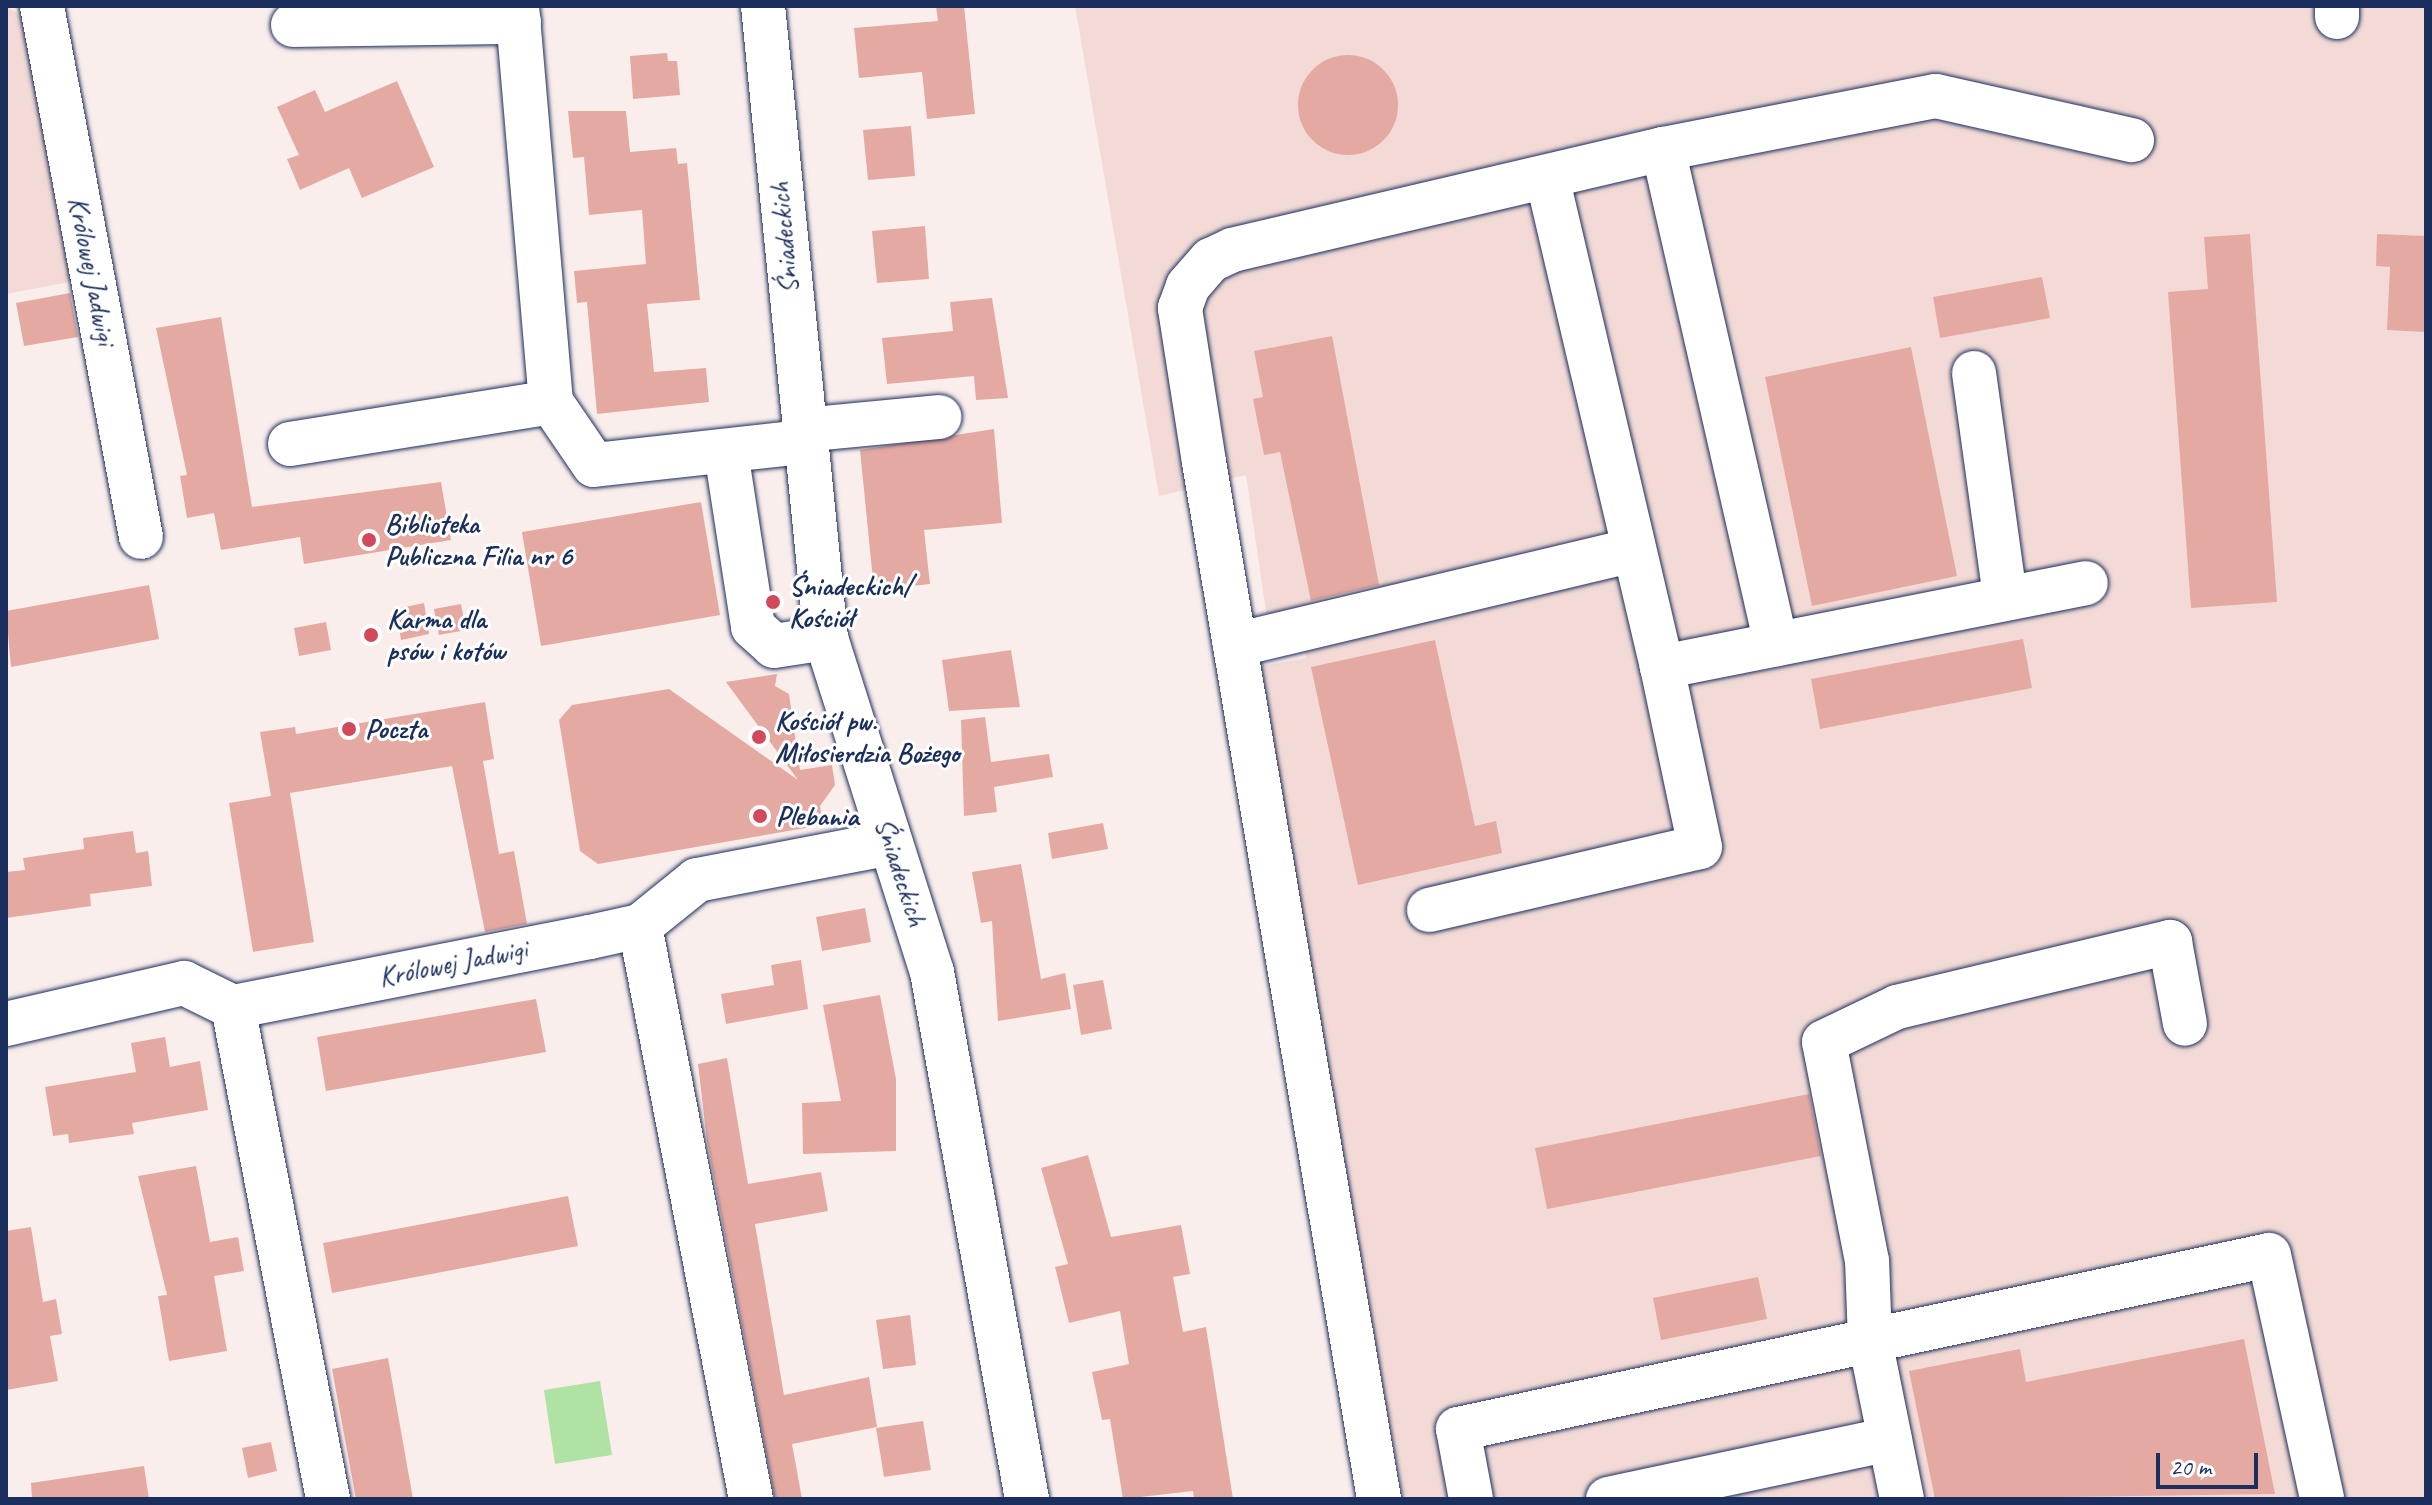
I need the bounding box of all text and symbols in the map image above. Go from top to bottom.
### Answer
street label: Śniadeckich [762,181,806,295]
street label: Królowej Jadwigi [61,194,123,348]
place label: Biblioteka Publiczna Filia nr 6 [385,507,572,573]
marker: Biblioteka Publiczna Filia nr 6 [360,531,378,549]
place label: Śniadeckich/ Kościół [789,569,912,635]
marker: Śniadeckich/ Kościół [764,593,782,611]
place label: Karma dla psów i kotów [387,602,505,668]
marker: Karma dla psów i kotów [362,626,380,644]
place label: Kościół pw. Miłosierdzia Bożego [775,704,960,770]
place label: Poczta [365,712,427,746]
marker: Poczta [340,720,358,738]
marker: Kościół pw. Miłosierdzia Bożego [750,728,768,746]
place label: Plebania [776,799,858,833]
marker: Plebania [751,807,769,825]
street label: Śniadeckich [868,814,934,930]
street label: Królowej Jadwigi [376,932,530,994]
scale bar [2160,1437,2262,1487]
text: 20 m [2170,1452,2211,1482]

